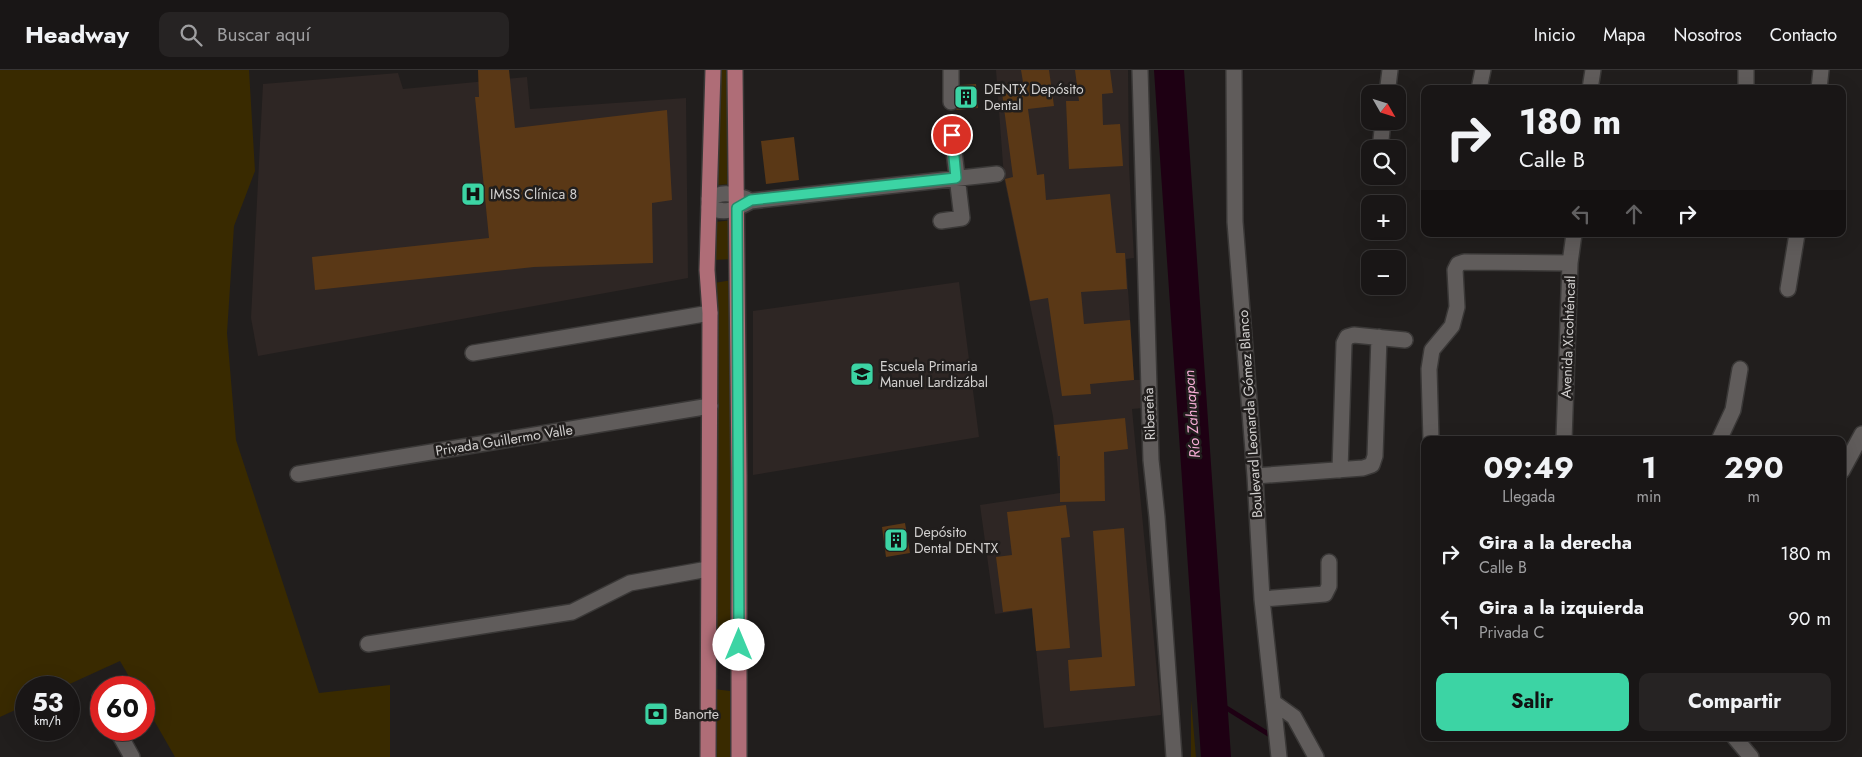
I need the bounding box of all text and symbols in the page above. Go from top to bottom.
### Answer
search box [159,12,509,57]
text: Headway [25,17,129,52]
icon: search [177,21,205,49]
text: Buscar aquí [217,21,311,48]
text: Inicio [1534,22,1575,48]
text: Mapa [1603,22,1645,48]
text: Nosotros [1673,22,1742,48]
text: Contacto [1770,22,1837,48]
place label: DENTX Depósito Dental [984,79,1084,115]
building icon: DENTX Depósito Dental [953,84,979,110]
north arrow [1361,85,1406,130]
map controls [1361,85,1406,295]
text: 180 m [1519,97,1621,147]
icon: right [1436,105,1501,170]
pin [931,114,973,156]
icon: arrive [938,121,966,149]
button: search [1361,140,1406,185]
text: Calle B [1519,143,1585,175]
hospital icon: IMSS Clínica 8 [460,181,486,207]
place label: IMSS Clínica 8 [490,184,577,204]
button: + [1361,195,1406,240]
icon: left [1567,200,1595,228]
icon: ahead [1620,200,1648,228]
icon: right [1673,200,1701,228]
button: − [1361,250,1406,295]
street label: Avenida Xicohténcatl [1556,275,1580,399]
street label: Boulevard Leonarda Gómez Blanco [1233,309,1267,519]
place label: Escuela Primaria Manuel Lardizábal [880,356,988,392]
school or university icon: Escuela Primaria Manuel Lardizábal [849,361,875,387]
water label: Río Zahuapan [1178,369,1206,459]
street label: Ribereña [1138,387,1160,441]
street label: Privada Guillermo Valle [434,419,574,461]
text: 09:49 [1483,446,1574,489]
text: 1 [1641,446,1657,489]
text: 290 [1724,446,1784,489]
text: Llegada [1502,485,1555,508]
text: min [1636,485,1662,508]
text: m [1747,485,1760,508]
place label: Depósito Dental DENTX [914,522,999,558]
building icon: Depósito Dental DENTX [883,527,909,553]
text: Gira a la derecha [1479,529,1632,556]
icon: right [1436,540,1464,568]
text: 180 m [1780,540,1831,567]
text: Calle B [1479,556,1527,579]
text: Gira a la izquierda [1479,594,1644,621]
icon: left [1436,605,1464,633]
text: 90 m [1788,605,1831,632]
position arrow [712,618,764,670]
text: Privada C [1479,621,1544,644]
button: Salir [1436,673,1629,731]
button: Compartir [1639,673,1831,731]
speed limit sign: 60 [90,676,155,741]
text: 53 [32,684,63,720]
bank icon: Banorte [643,701,669,727]
place label: Banorte [674,704,719,724]
text: km/h [34,712,61,730]

